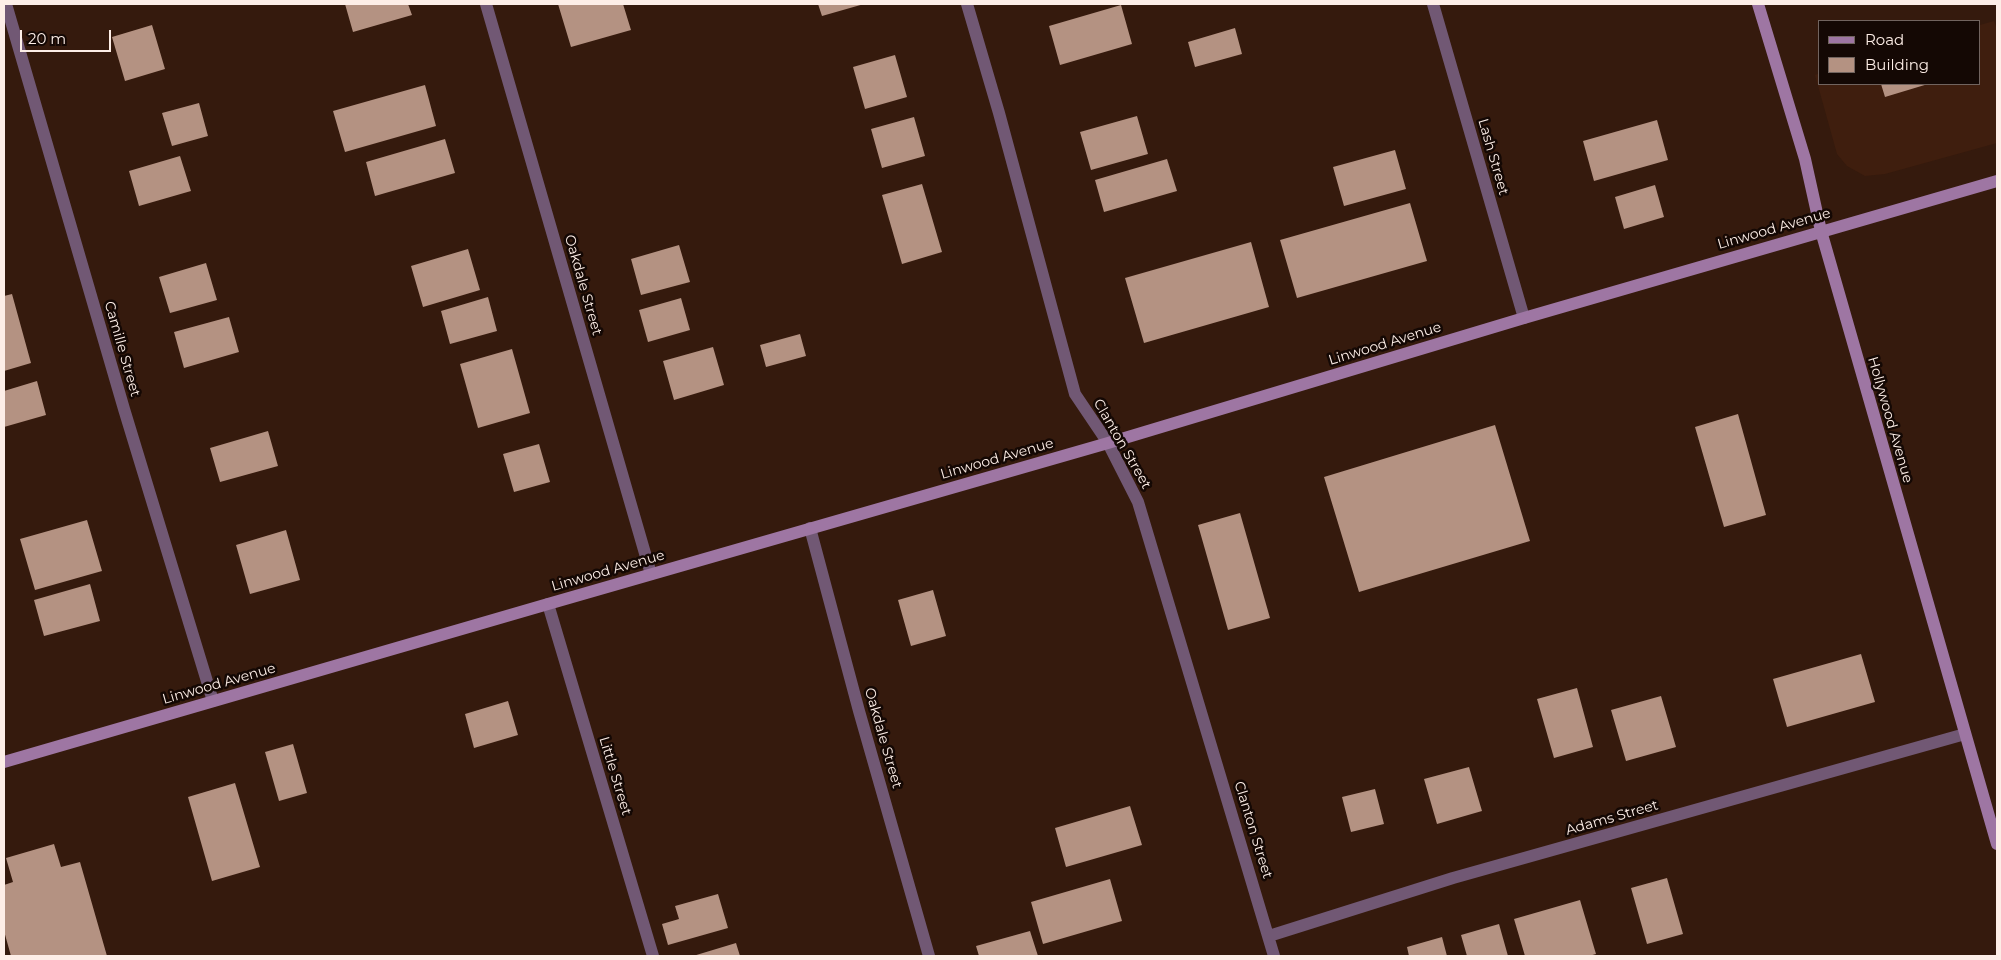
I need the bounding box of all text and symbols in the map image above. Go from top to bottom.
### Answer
scale bar [22,20,114,52]
legend [1818,20,1981,85]
text: 20 m [28,29,66,48]
text: Road [1865,30,1904,49]
text: Building [1865,55,1929,74]
street label: Lash Street [1474,117,1512,197]
street label: Linwood Avenue [1715,205,1833,253]
street label: Oakdale Street [561,233,605,337]
street label: Camille Street [100,299,144,399]
street label: Linwood Avenue [1327,319,1443,369]
street label: Hollywood Avenue [1864,355,1916,485]
street label: Clanton Street [1089,396,1155,492]
street label: Linwood Avenue [938,435,1056,483]
street label: Linwood Avenue [549,547,667,595]
street label: Linwood Avenue [160,660,278,708]
street label: Oakdale Street [861,686,905,790]
street label: Little Street [595,735,635,817]
street label: Clanton Street [1230,779,1276,881]
street label: Adams Street [1564,797,1660,839]

